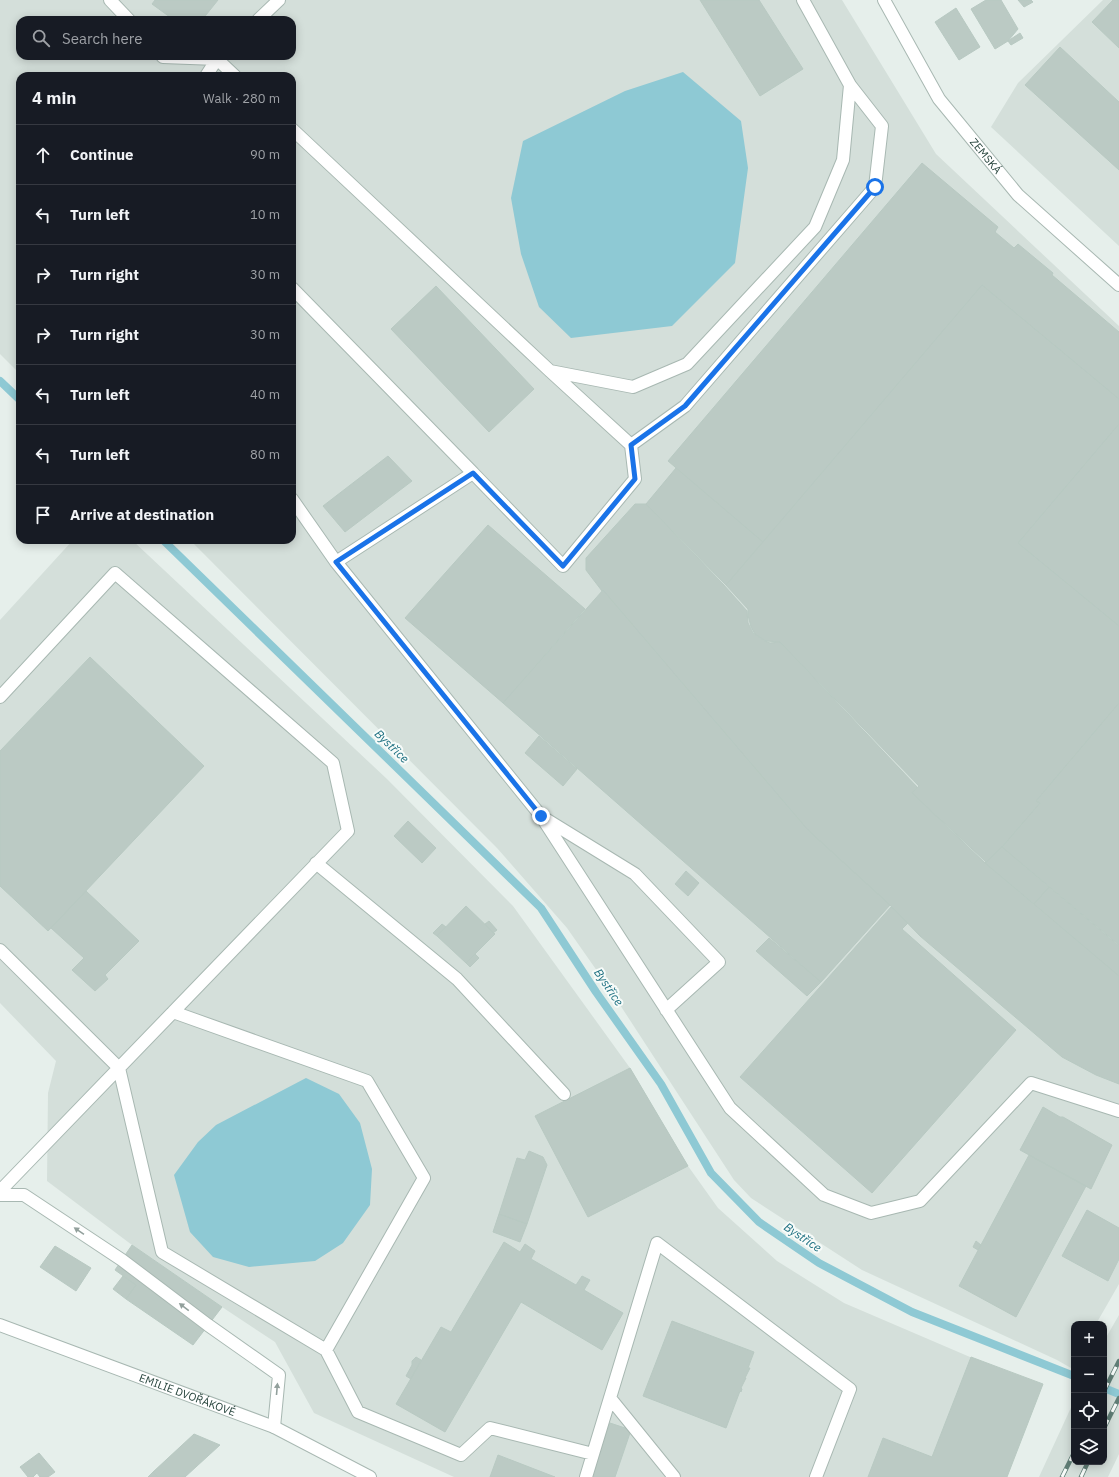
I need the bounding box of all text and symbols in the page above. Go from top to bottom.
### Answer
search box [16,16,296,60]
icon: search [30,27,52,49]
text: Search here [62,29,142,48]
text: 4 min [32,87,76,109]
text: Walk · 280 m [203,90,280,107]
street label: ZEMSKÁ [967,135,1005,177]
icon: ahead [32,144,54,166]
text: Continue [70,145,134,164]
text: 90 m [250,146,280,163]
route start [866,178,884,196]
icon: left [32,204,54,226]
text: Turn left [70,205,130,224]
text: 10 m [250,206,280,223]
icon: right [32,264,54,286]
text: Turn right [70,265,139,284]
text: 30 m [250,266,280,283]
icon: right [32,324,54,346]
text: Turn right [70,325,139,344]
text: 30 m [250,326,280,343]
icon: left [32,384,54,406]
text: Turn left [70,385,130,404]
text: 40 m [250,386,280,403]
icon: left [32,444,54,466]
text: Turn left [70,445,130,464]
text: 80 m [250,446,280,463]
icon: arrive [32,504,54,526]
text: Arrive at destination [70,505,214,524]
water label: Bystřice [372,726,412,766]
route end [532,807,550,825]
water label: Bystřice [591,965,627,1009]
water label: Bystřice [781,1219,825,1255]
one-way arrow [73,1227,84,1235]
one-way arrow [179,1303,190,1311]
map controls [1071,1321,1107,1465]
button: + [1071,1321,1107,1357]
button: − [1071,1357,1107,1393]
street label: EMILIE DVOŘÁKOVÉ [137,1370,238,1419]
one-way arrow [274,1383,281,1395]
button: locate [1071,1393,1107,1429]
button: layers [1071,1429,1107,1465]

